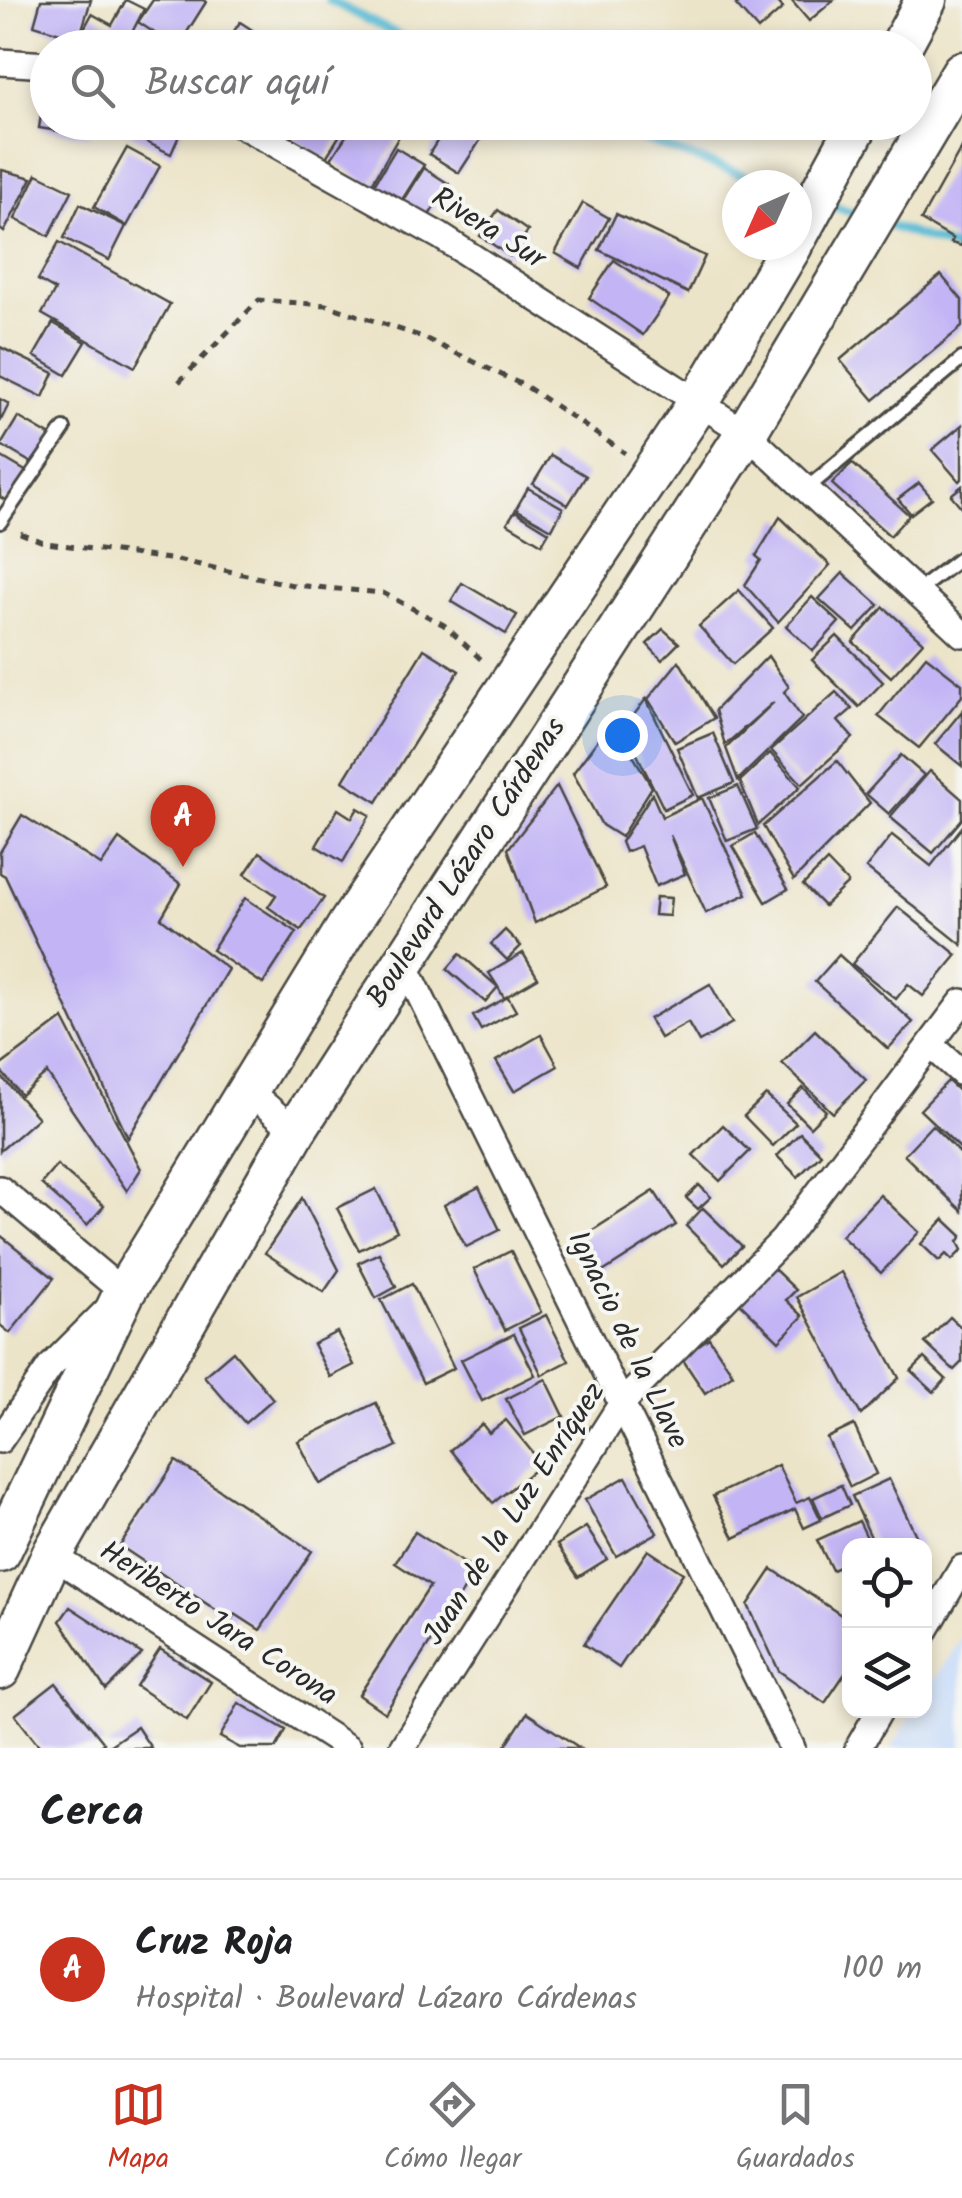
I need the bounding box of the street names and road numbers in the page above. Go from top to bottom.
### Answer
street label: Rivera Sur [421,175,556,284]
street label: Boulevard Lázaro Cárdenas [355,708,579,1018]
street label: Ignacio de la Llave [553,1223,701,1457]
street label: Juan de la Luz Enríquez [411,1372,619,1656]
street label: Heriberto Jara Corona [89,1529,347,1719]

